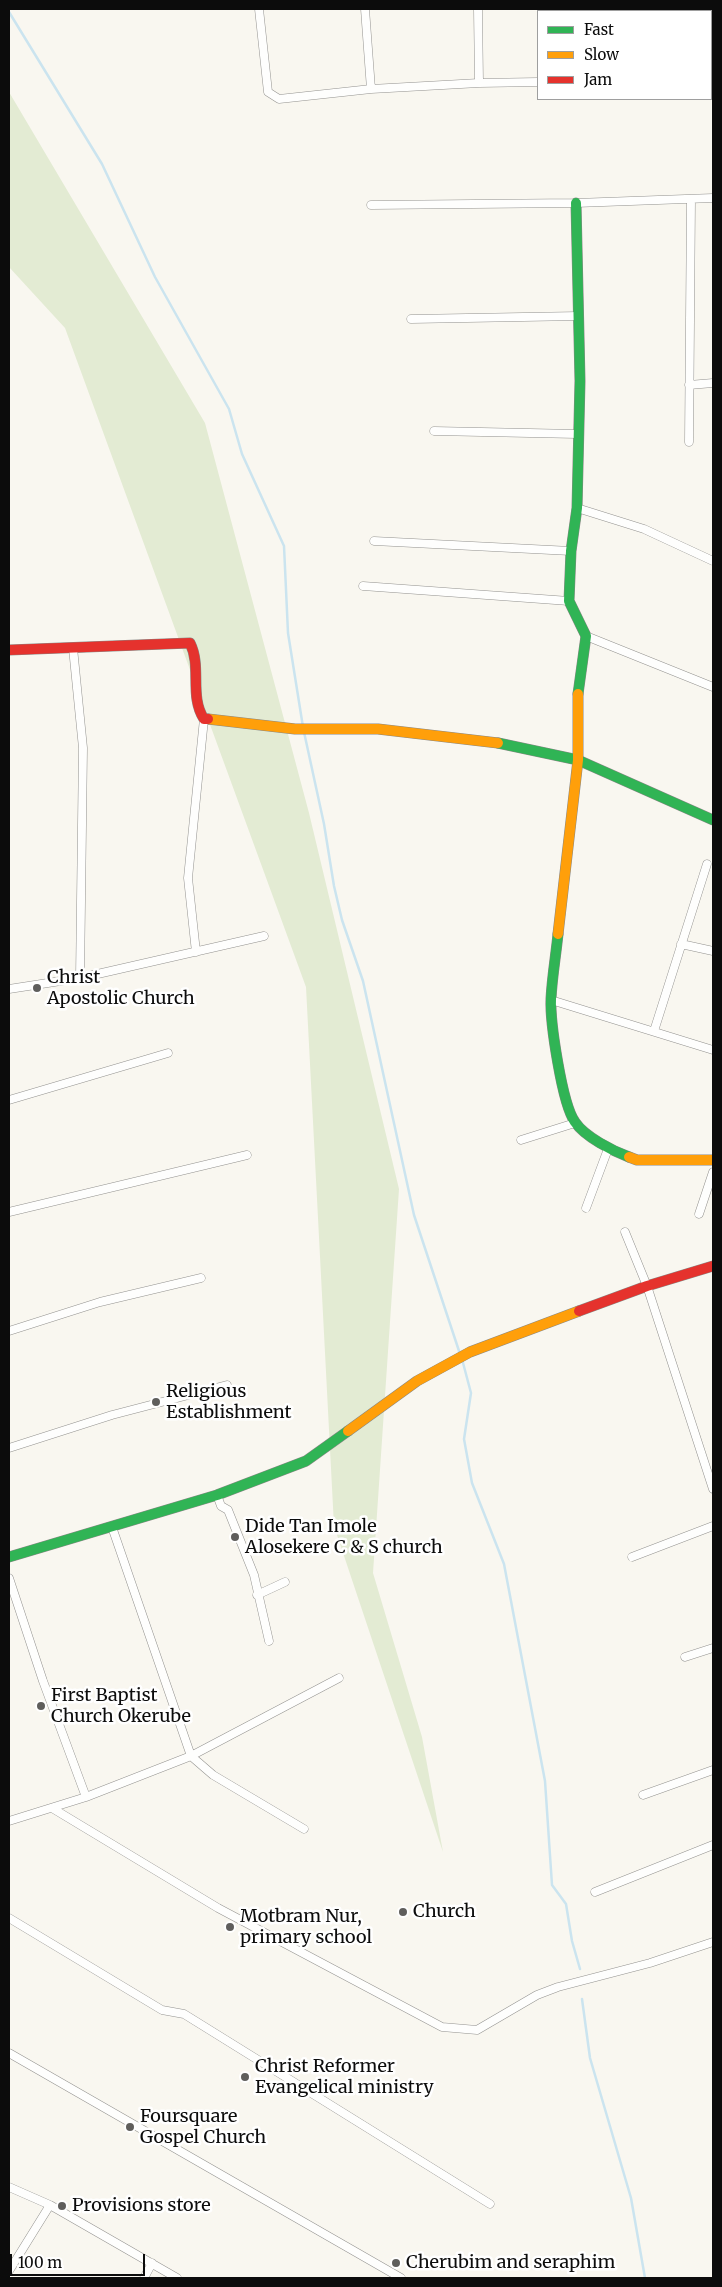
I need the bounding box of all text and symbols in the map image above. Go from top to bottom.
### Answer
legend [537,10,712,100]
text: Fast [584,20,614,39]
text: Slow [584,45,619,64]
text: Jam [584,70,612,89]
place label: Christ Apostolic Church [47,967,195,1010]
marker: Christ Apostolic Church [31,982,43,994]
place label: Religious Establishment [166,1381,291,1424]
marker: Religious Establishment [150,1396,162,1408]
place label: Dide Tan Imole Alosekere C & S church [245,1516,443,1558]
marker: Dide Tan Imole Alosekere C & S church [229,1531,241,1543]
place label: First Baptist Church Okerube [51,1685,191,1728]
marker: First Baptist Church Okerube [35,1700,47,1712]
place label: Church [413,1901,476,1923]
place label: Motbram Nur, primary school [240,1906,372,1948]
marker: Church [397,1906,409,1918]
marker: Motbram Nur, primary school [224,1921,236,1933]
place label: Christ Reformer Evangelical ministry [255,2056,434,2098]
marker: Christ Reformer Evangelical ministry [239,2071,251,2083]
place label: Foursquare Gospel Church [140,2106,266,2148]
marker: Foursquare Gospel Church [124,2121,136,2133]
place label: Provisions store [72,2195,211,2217]
marker: Provisions store [56,2200,68,2212]
scale bar [12,2244,148,2276]
place label: Cherubim and seraphim [406,2252,615,2274]
text: 100 m [18,2253,62,2272]
marker: Cherubim and seraphim [390,2257,402,2269]

